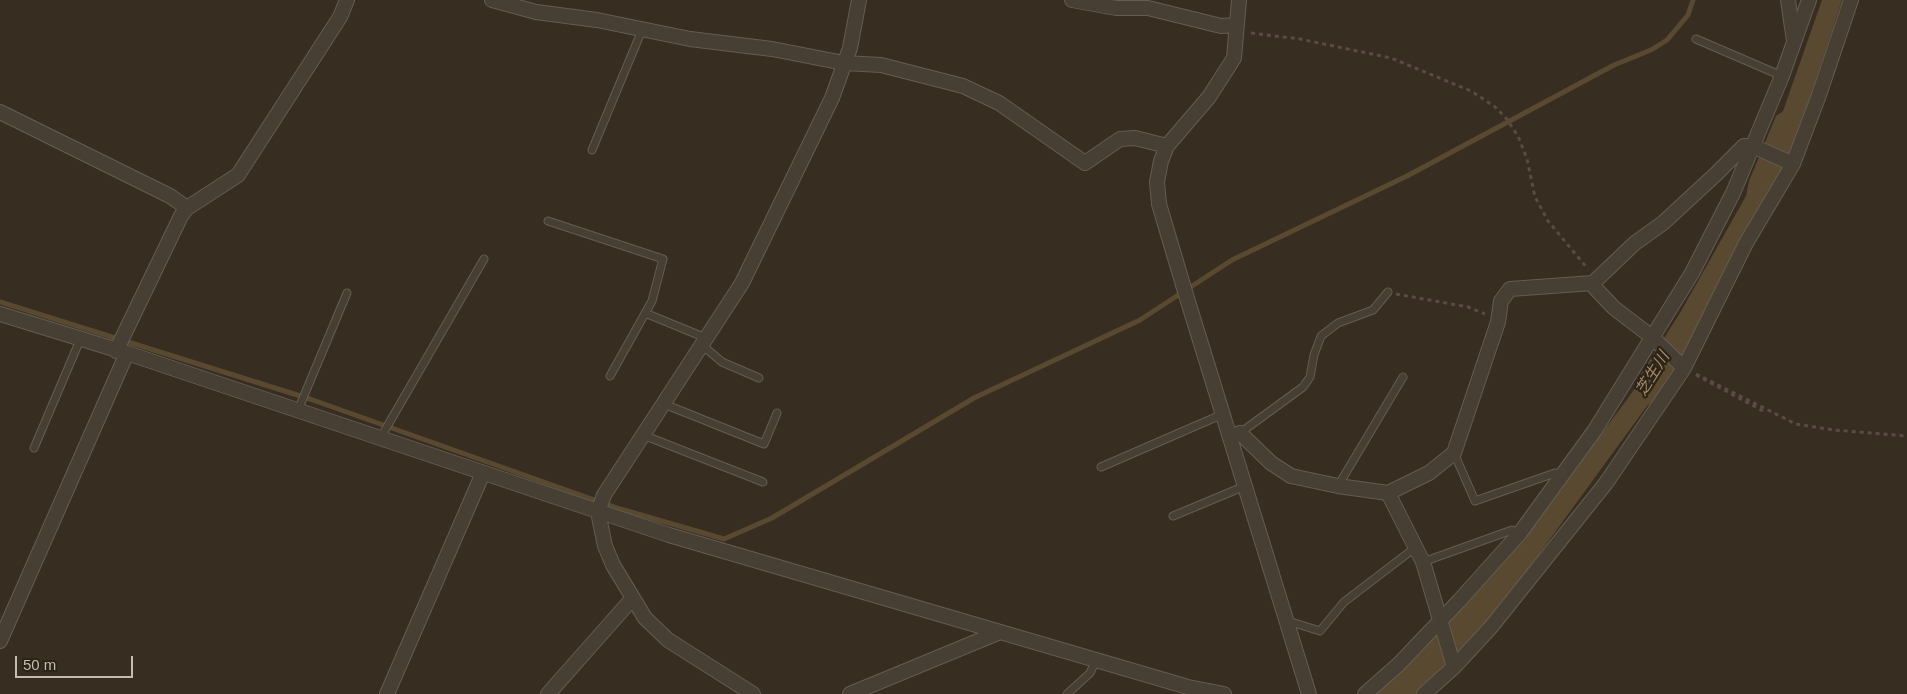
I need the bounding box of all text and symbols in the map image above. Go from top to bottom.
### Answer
water label: 芝生川 [1632,349,1674,399]
scale bar [18,646,135,678]
text: 50 m [23,656,56,673]

